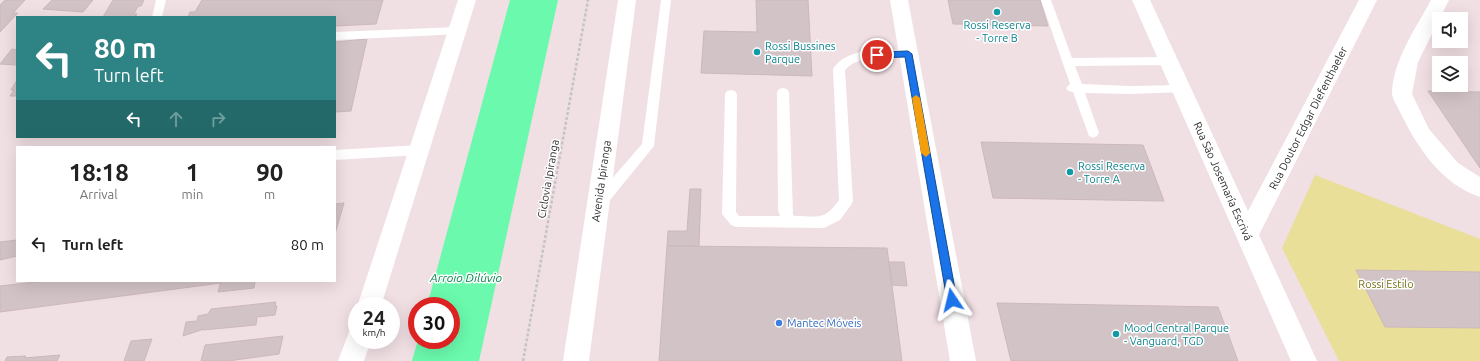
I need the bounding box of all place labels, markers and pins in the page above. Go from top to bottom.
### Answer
marker: Rossi Reserva - Torre B [992,7,1002,17]
place label: Rossi Reserva - Torre B [963,19,1031,44]
pin [860,38,894,72]
place label: Rossi Bussines Parque [765,40,836,65]
marker: Rossi Bussines Parque [752,47,762,57]
place label: Rossi Reserva - Torre A [1078,160,1145,185]
marker: Rossi Reserva - Torre A [1065,167,1075,177]
place label: Mantec Móveis [787,317,862,329]
marker: Mantec Móveis [774,318,784,328]
place label: Mood Central Parque - Vanguard, TGD [1124,322,1229,347]
marker: Mood Central Parque - Vanguard, TGD [1111,329,1121,339]

